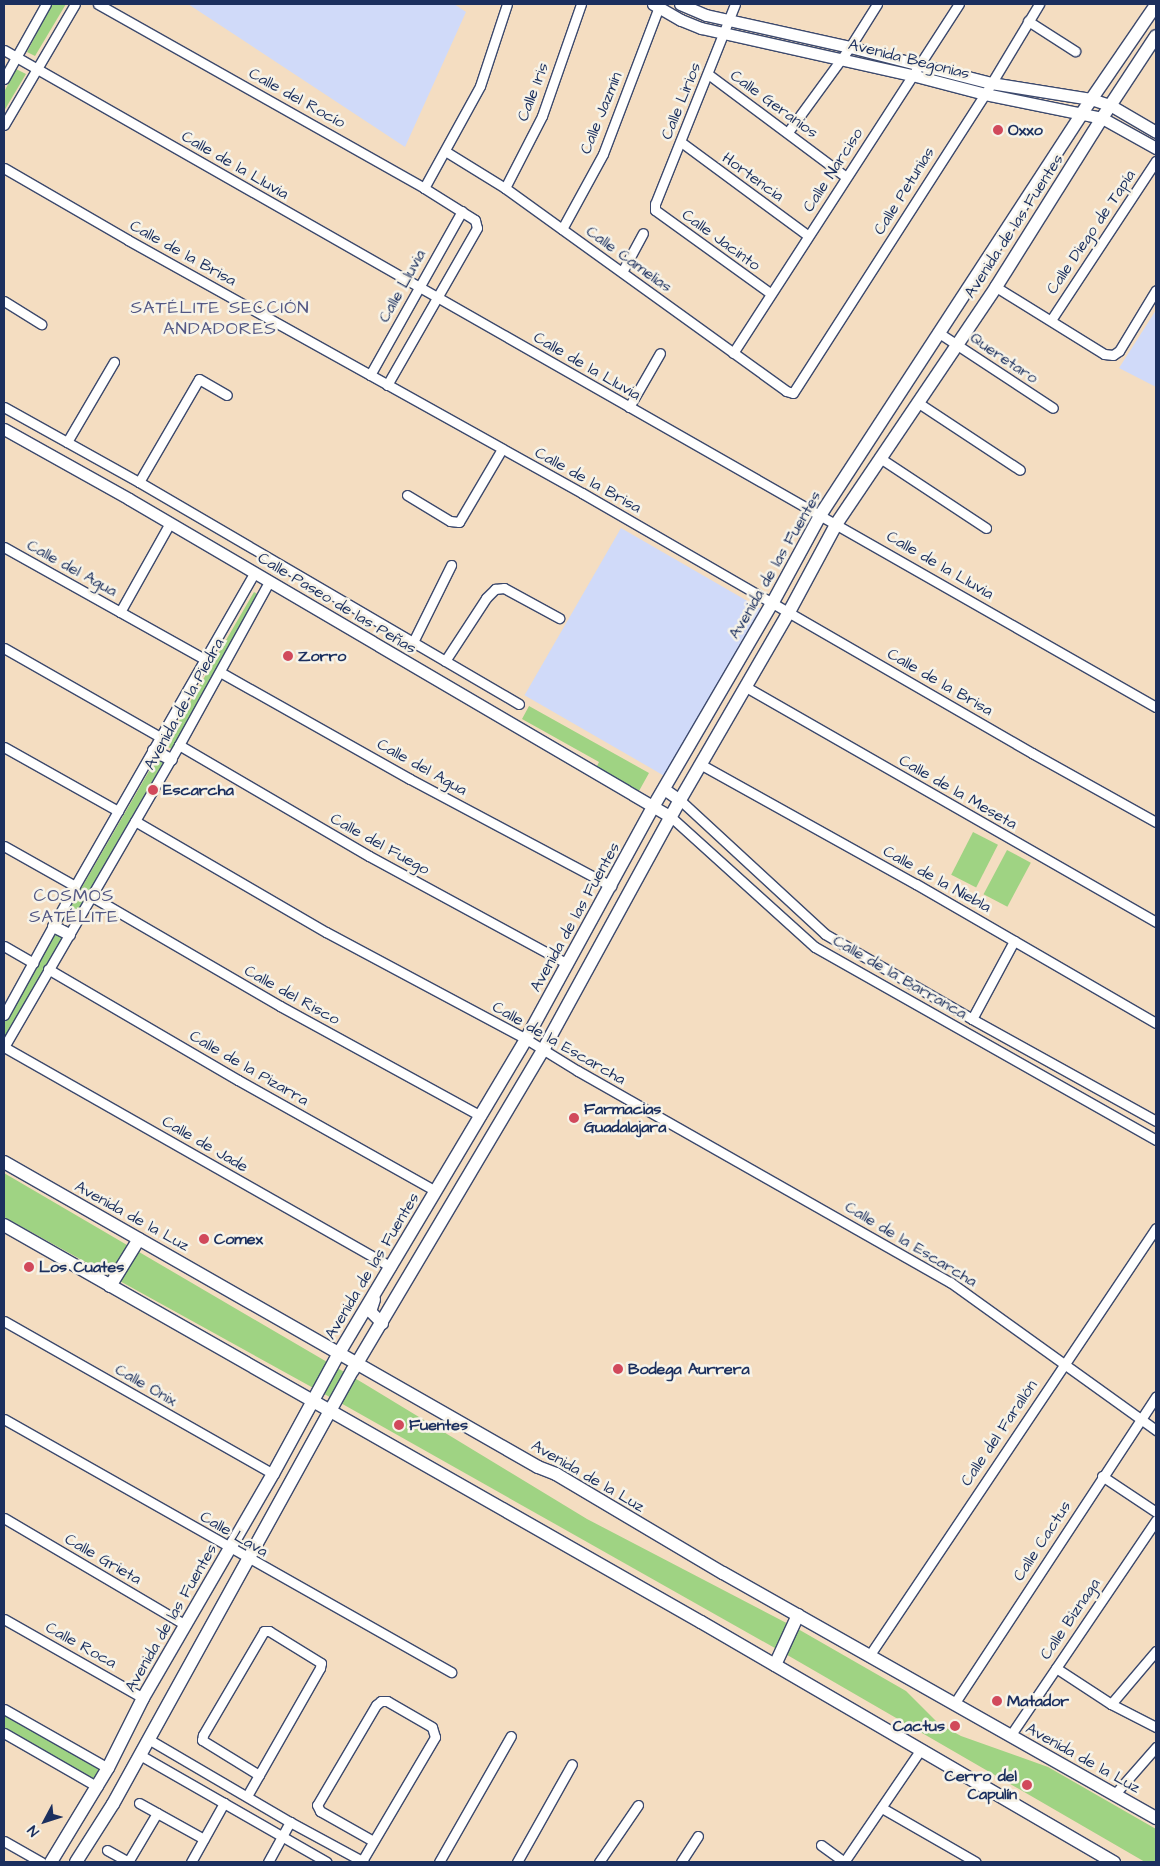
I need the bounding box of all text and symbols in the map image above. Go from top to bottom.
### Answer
street label: Avenida Begonias [846,35,972,83]
street label: Calle Iris [513,60,553,124]
street label: Calle Lirios [657,60,705,142]
street label: Calle del Rocío [245,64,349,132]
street label: Calle Geranios [726,66,822,142]
street label: Calle Jazmín [576,69,626,157]
place label: Oxxo [1008,120,1043,140]
street label: Calle Narciso [799,124,867,216]
marker: Oxxo [992,124,1004,136]
street label: Calle de la Lluvia [178,127,292,203]
street label: Calle Petunias [869,144,939,238]
street label: Hortencia [719,148,787,206]
street label: Avenida de las Fuentes [960,150,1068,302]
street label: Calle Diego de Tapía [1042,166,1140,298]
street label: Calle Jacinto [678,205,764,275]
street label: Calle de la Brisa [126,216,240,290]
street label: Calle Camelias [582,221,676,297]
street label: Calle Lluvia [374,246,430,326]
district label: SATÉLITE SECCIÓN ANDADORES [128,298,312,340]
street label: Calle de la Lluvia [530,328,644,404]
street label: Queretaro [966,328,1042,388]
street label: Calle de la Brisa [531,443,645,517]
street label: Avenida de las Fuentes [725,488,825,642]
street label: Calle de la Lluvia [883,527,997,603]
street label: Calle del Agua [24,535,120,601]
street label: Calle Paseo de las Peñas [254,548,420,658]
street label: Avenida de la Piedra [140,635,228,773]
street label: Calle de la Brisa [884,644,996,720]
place label: Zorro [298,646,346,666]
marker: Zorro [282,650,294,662]
street label: Calle del Agua [374,734,470,800]
street label: Calle de la Meseta [896,750,1020,834]
place label: Escarcha [163,780,234,800]
marker: Escarcha [147,784,159,796]
street label: Calle del Fuego [327,809,433,879]
street label: Avenida de las Fuentes [526,839,624,995]
street label: Calle de la Niebla [880,841,994,917]
district label: COSMOS SATÉLITE [28,886,120,929]
street label: Calle de la Barranca [830,931,970,1023]
street label: Calle del Risco [241,961,343,1029]
street label: Calle de la Escarcha [489,997,629,1089]
street label: Calle de la Pizarra [186,1026,312,1110]
place label: Farmacias Guadalajara [584,1099,666,1137]
street label: Calle de Jade [159,1112,251,1176]
marker: Farmacias Guadalajara [568,1112,580,1124]
street label: Avenida de la Luz [71,1177,193,1255]
street label: Avenida de las Fuentes [321,1189,423,1343]
street label: Calle de la Escarcha [841,1197,981,1291]
place label: Comex [214,1229,263,1249]
marker: Comex [198,1233,210,1245]
place label: Los Cuates [39,1257,124,1277]
marker: Los Cuates [23,1261,35,1273]
place label: Bodega Aurrera [628,1359,750,1379]
street label: Calle Ónix [112,1360,180,1410]
marker: Bodega Aurrera [612,1363,624,1375]
street label: Calle del Farallón [956,1376,1042,1490]
place label: Fuentes [409,1415,468,1435]
marker: Fuentes [393,1419,405,1431]
street label: Avenida de la Luz [528,1436,648,1516]
street label: Calle Cactus [1009,1497,1075,1585]
street label: Calle Lava [197,1507,271,1561]
street label: Calle Grieta [61,1529,145,1589]
street label: Avenida de las Fuentes [121,1541,221,1695]
street label: Calle Biznaga [1036,1575,1104,1663]
street label: Calle Roca [42,1618,120,1672]
place label: Matador [1007,1691,1069,1711]
marker: Matador [991,1695,1003,1707]
place label: Cactus [893,1716,945,1736]
street label: Avenida de la Luz [1022,1719,1144,1797]
marker: Cactus [949,1720,961,1732]
place label: Cerro del Capulín [945,1766,1017,1804]
marker: Cerro del Capulín [1021,1779,1033,1791]
north arrow [20,1796,70,1846]
text: N [23,1821,44,1840]

